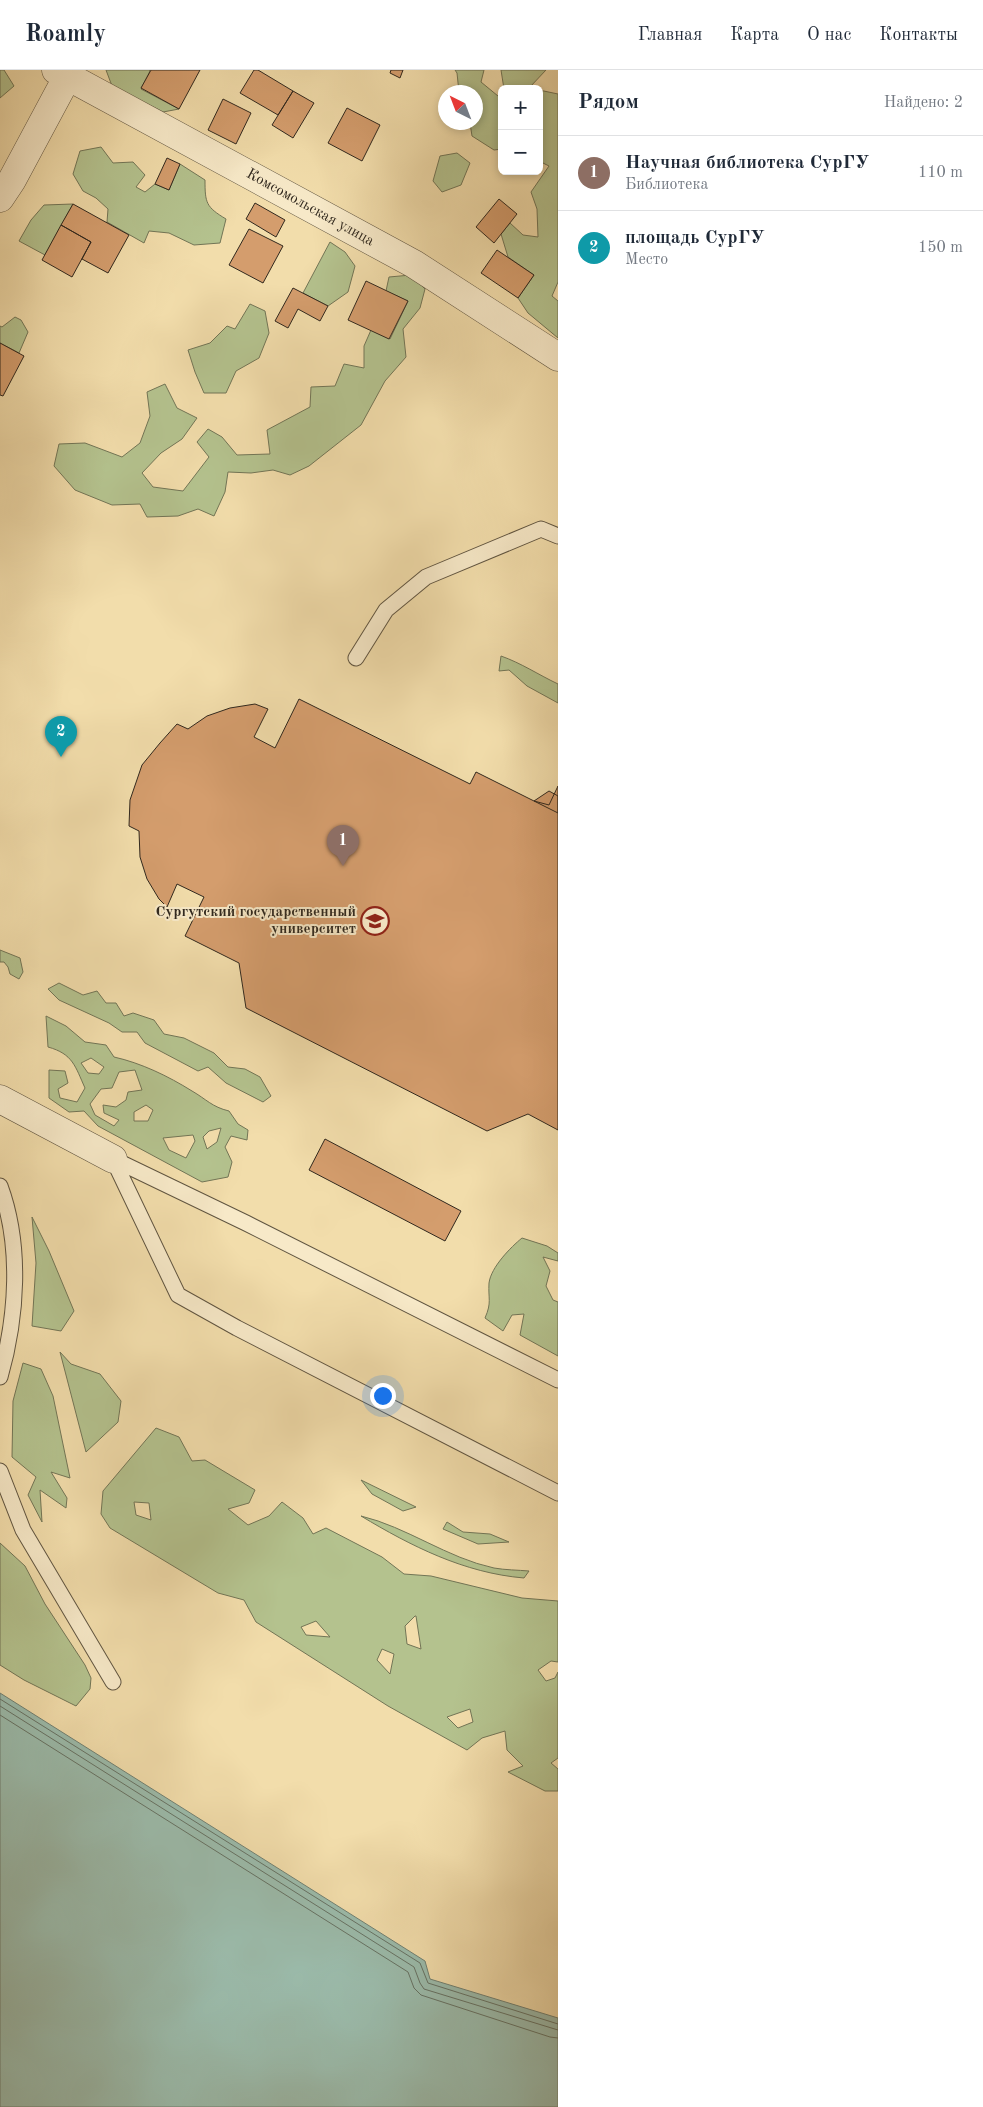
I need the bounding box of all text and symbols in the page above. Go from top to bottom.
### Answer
text: Roamly [25,23,106,47]
text: Главная [638,26,702,44]
text: Карта [730,26,779,44]
text: О нас [807,26,851,44]
text: Контакты [879,26,958,44]
north arrow [438,85,483,130]
map controls [498,85,543,175]
button: + [498,85,543,130]
text: Рядом [578,92,639,113]
text: Найдено: 2 [884,95,963,111]
button: − [498,130,543,175]
text: Научная библиотека СурГУ [625,154,870,173]
text: 1 [589,165,599,181]
text: 110 m [918,165,963,181]
street label: Комсомольская улица [244,167,377,250]
text: Библиотека [625,177,708,193]
text: площадь СурГУ [625,229,765,248]
text: 2 [589,240,599,256]
text: 150 m [918,240,963,256]
text: Место [625,252,668,268]
pin: 2 [45,716,77,757]
pin: 1 [327,825,359,866]
place label: Сургутский государственный университет [156,905,356,937]
school or university icon: Сургутский государственный университет [360,906,390,936]
your location [370,1383,396,1409]

